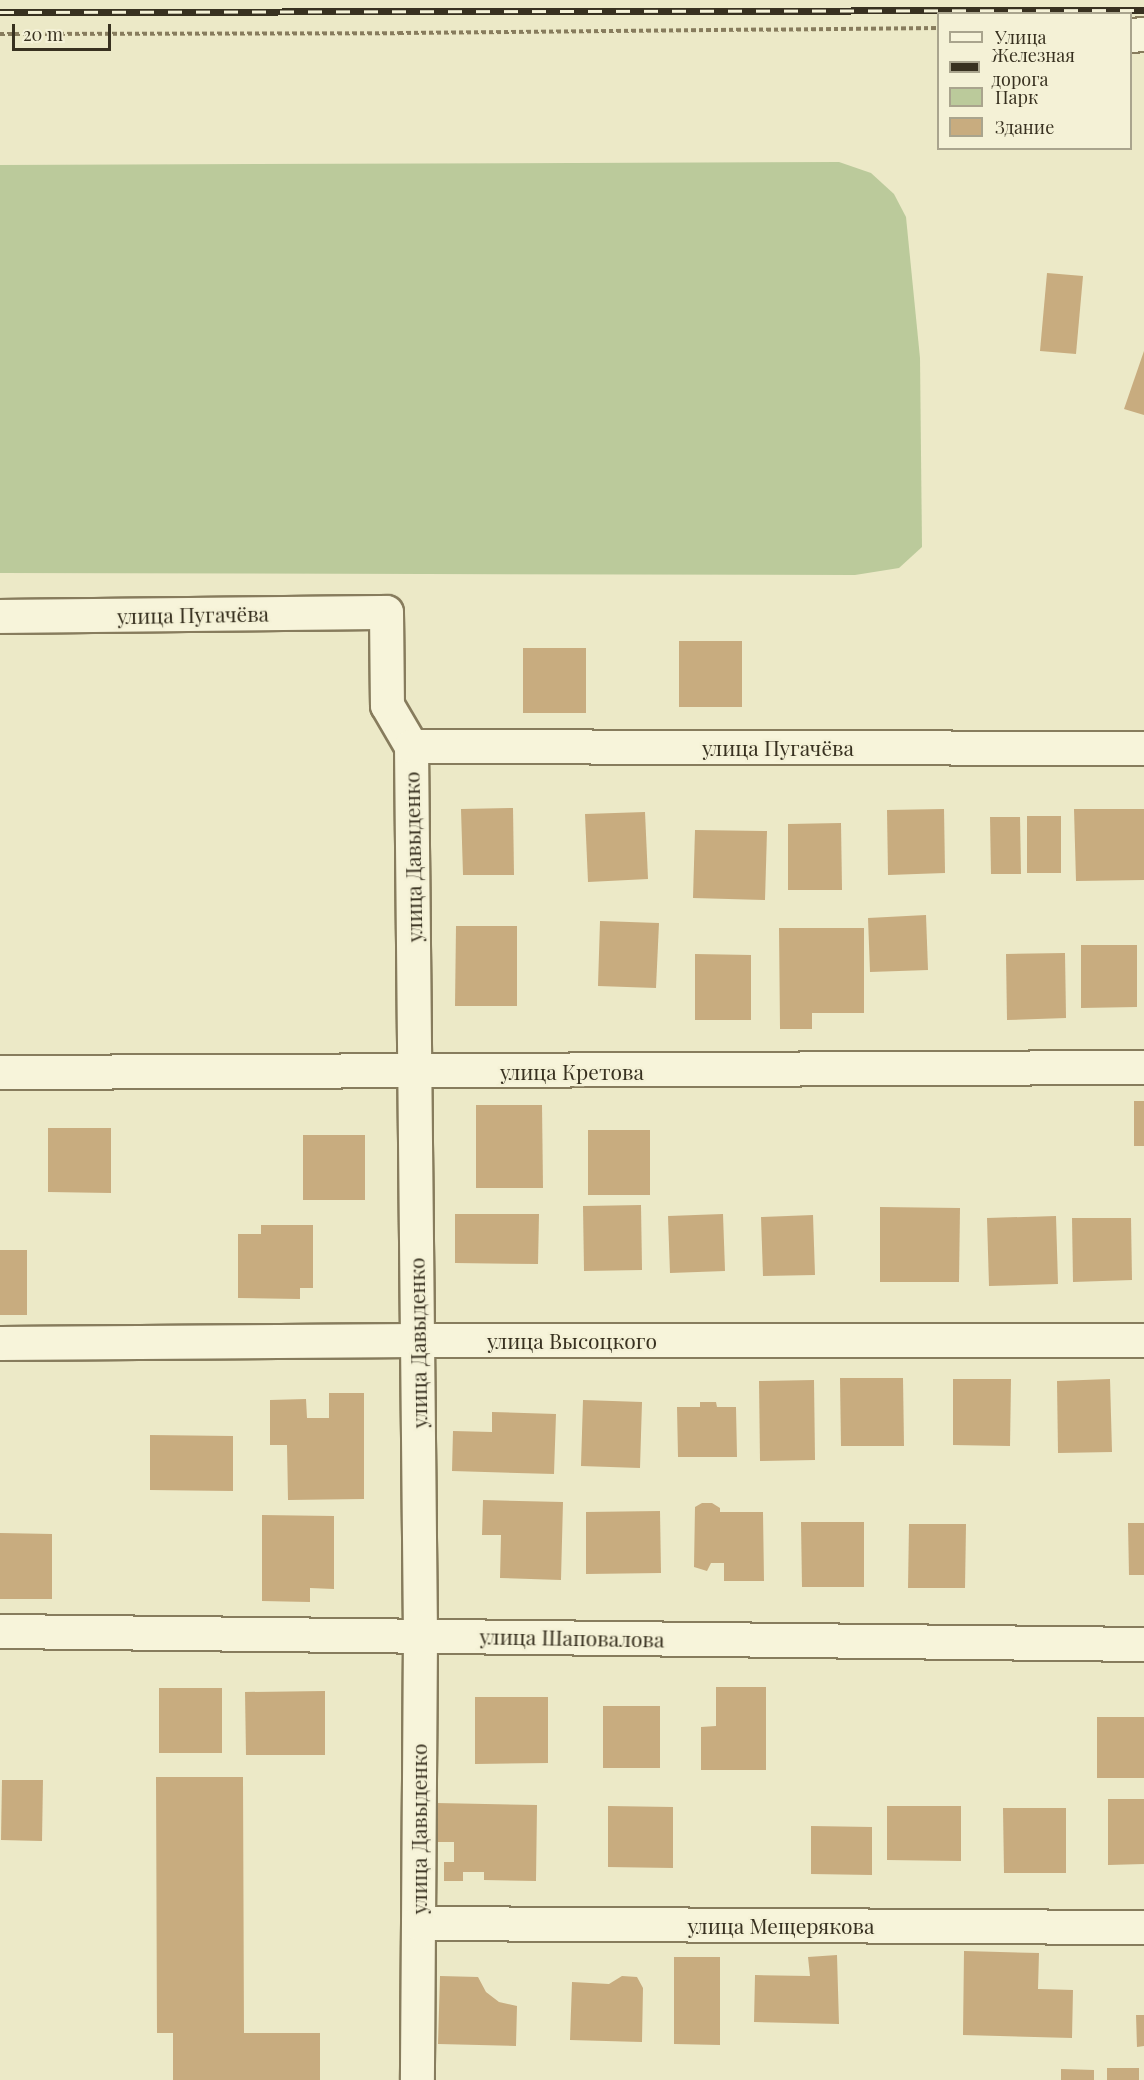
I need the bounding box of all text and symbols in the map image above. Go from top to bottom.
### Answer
scale bar [15,12,114,50]
legend [937,12,1132,150]
text: 20 m [23,22,63,46]
text: Улица [995,25,1046,49]
text: Железная дорога [992,43,1075,91]
text: Парк [995,85,1038,109]
text: Здание [995,115,1054,139]
street label: улица Пугачёва [117,600,269,628]
street label: улица Пугачёва [702,734,854,760]
street label: улица Давыденко [398,771,426,943]
street label: улица Кретова [500,1058,644,1084]
street label: улица Давыденко [403,1257,431,1429]
street label: улица Высоцкого [487,1327,657,1353]
street label: улица Шаповалова [479,1623,665,1651]
street label: улица Давыденко [405,1744,431,1914]
street label: улица Мещерякова [687,1912,875,1938]

